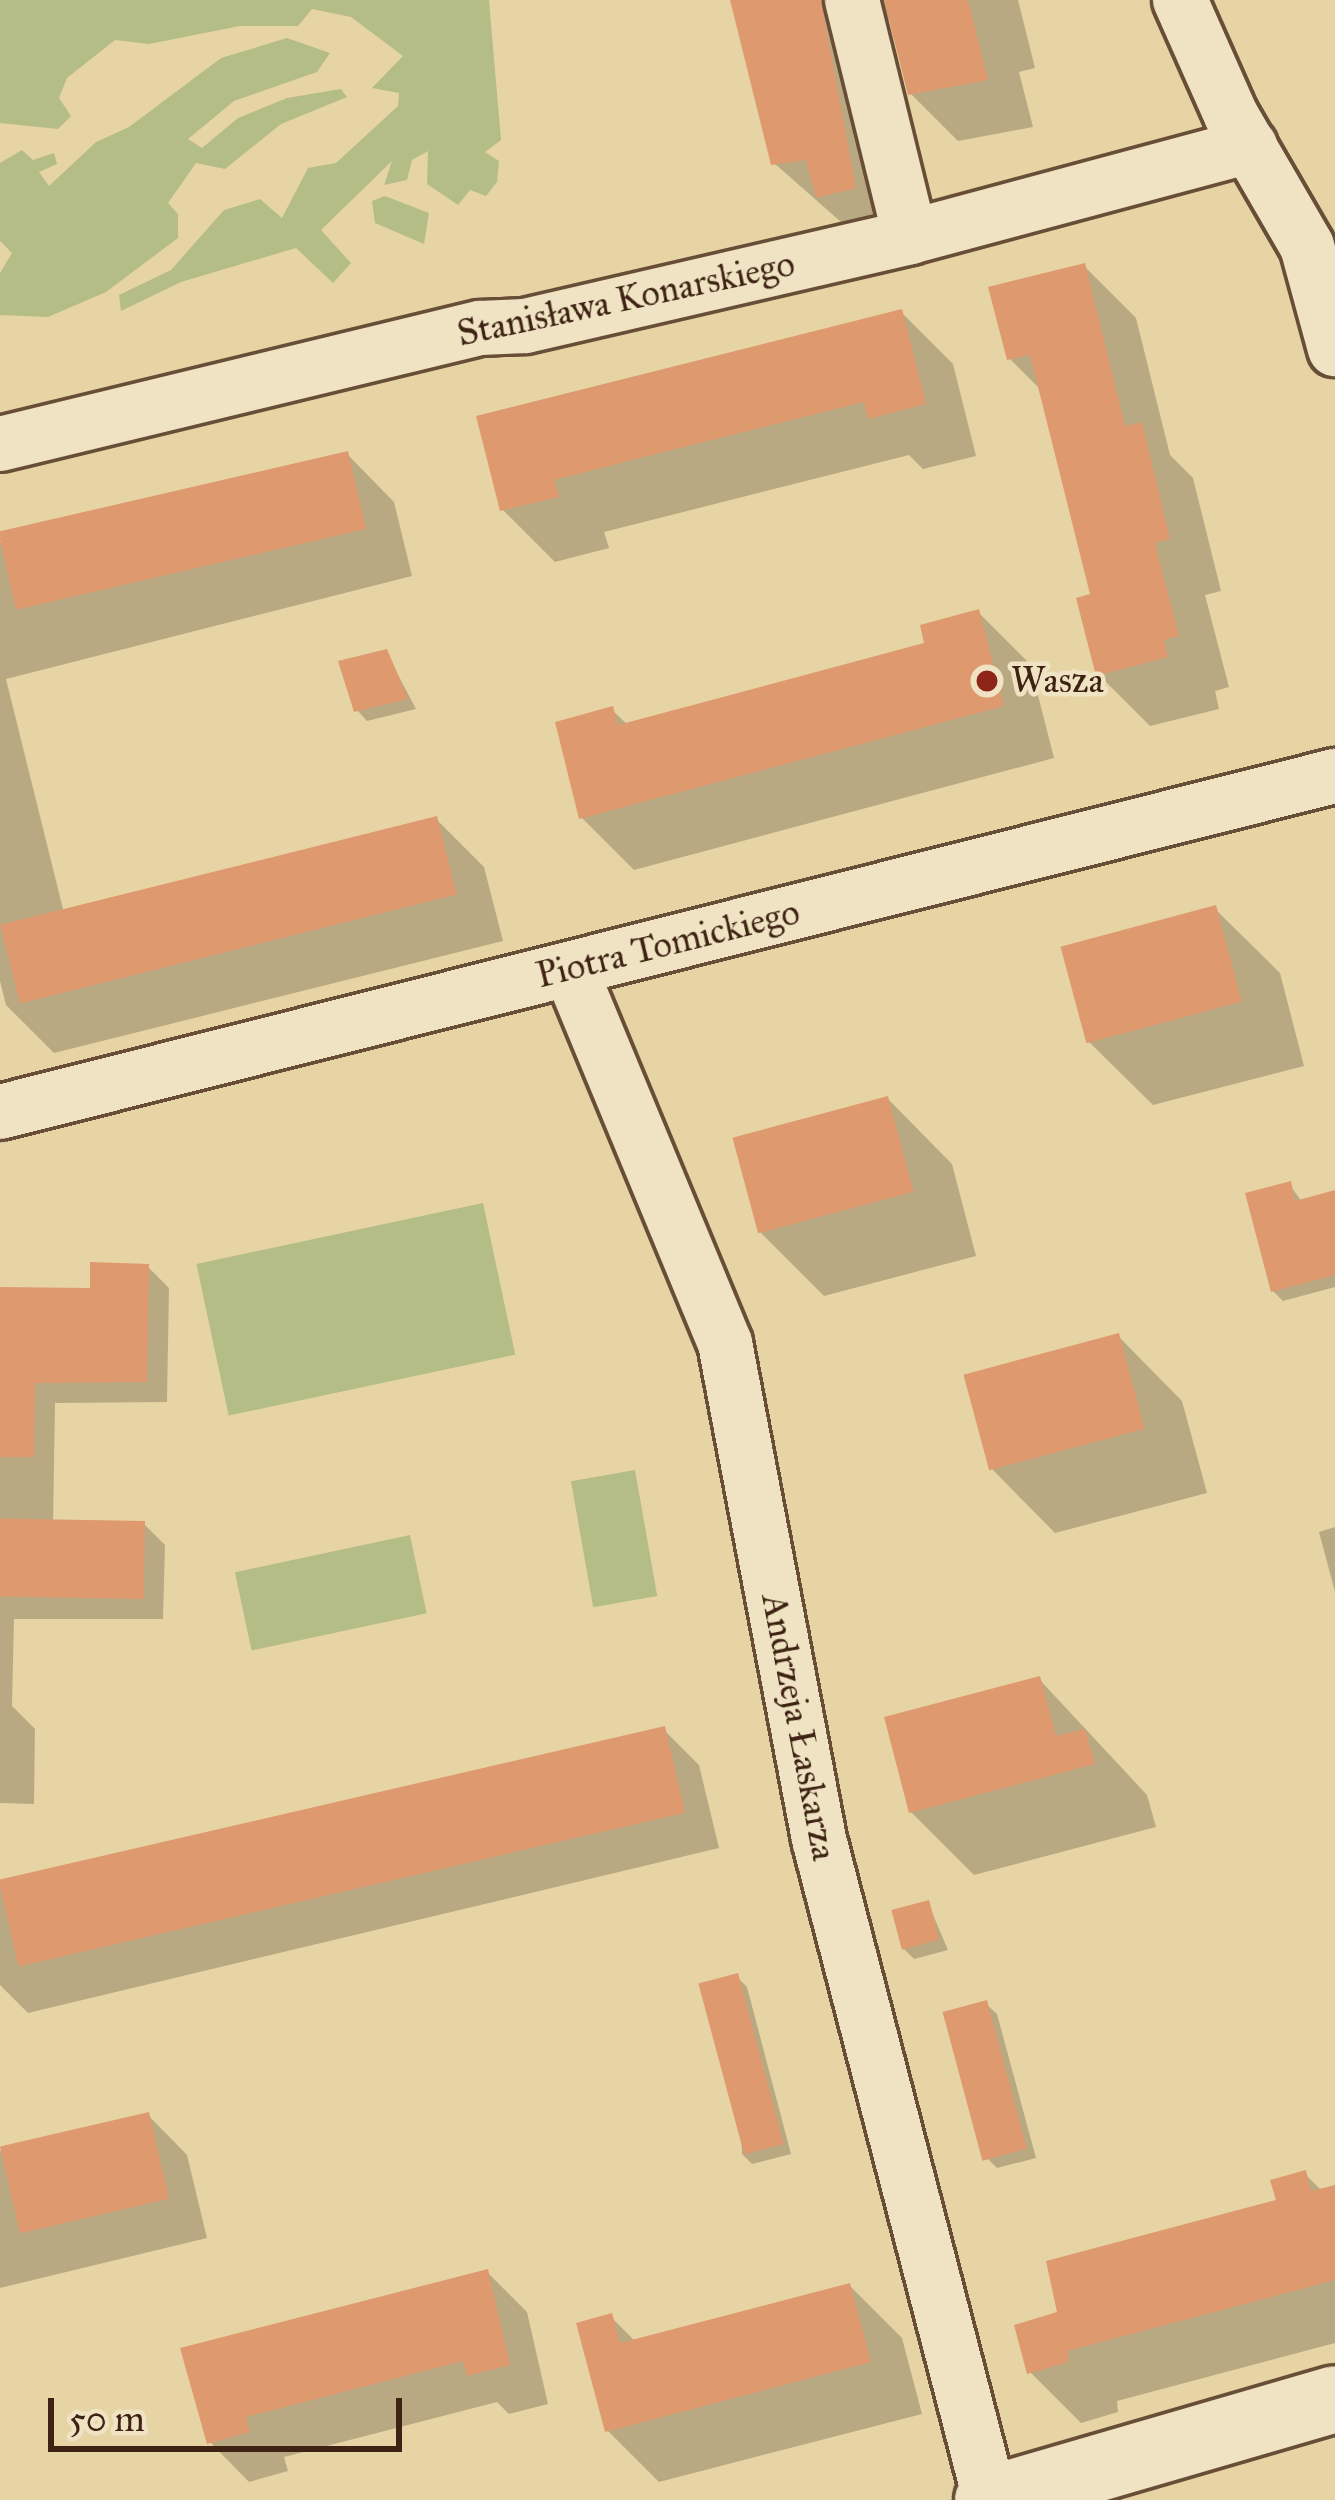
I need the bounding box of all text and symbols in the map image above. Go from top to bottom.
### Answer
street label: Stanisława Konarskiego [453,242,799,356]
place label: Wasza [1011,659,1104,703]
marker: Wasza [974,668,1000,694]
street label: Piotra Tomickiego [532,890,804,998]
street label: Andrzeja Łaskarza [752,1590,846,1864]
scale bar [54,2374,408,2448]
text: 50 m [69,2397,145,2441]

